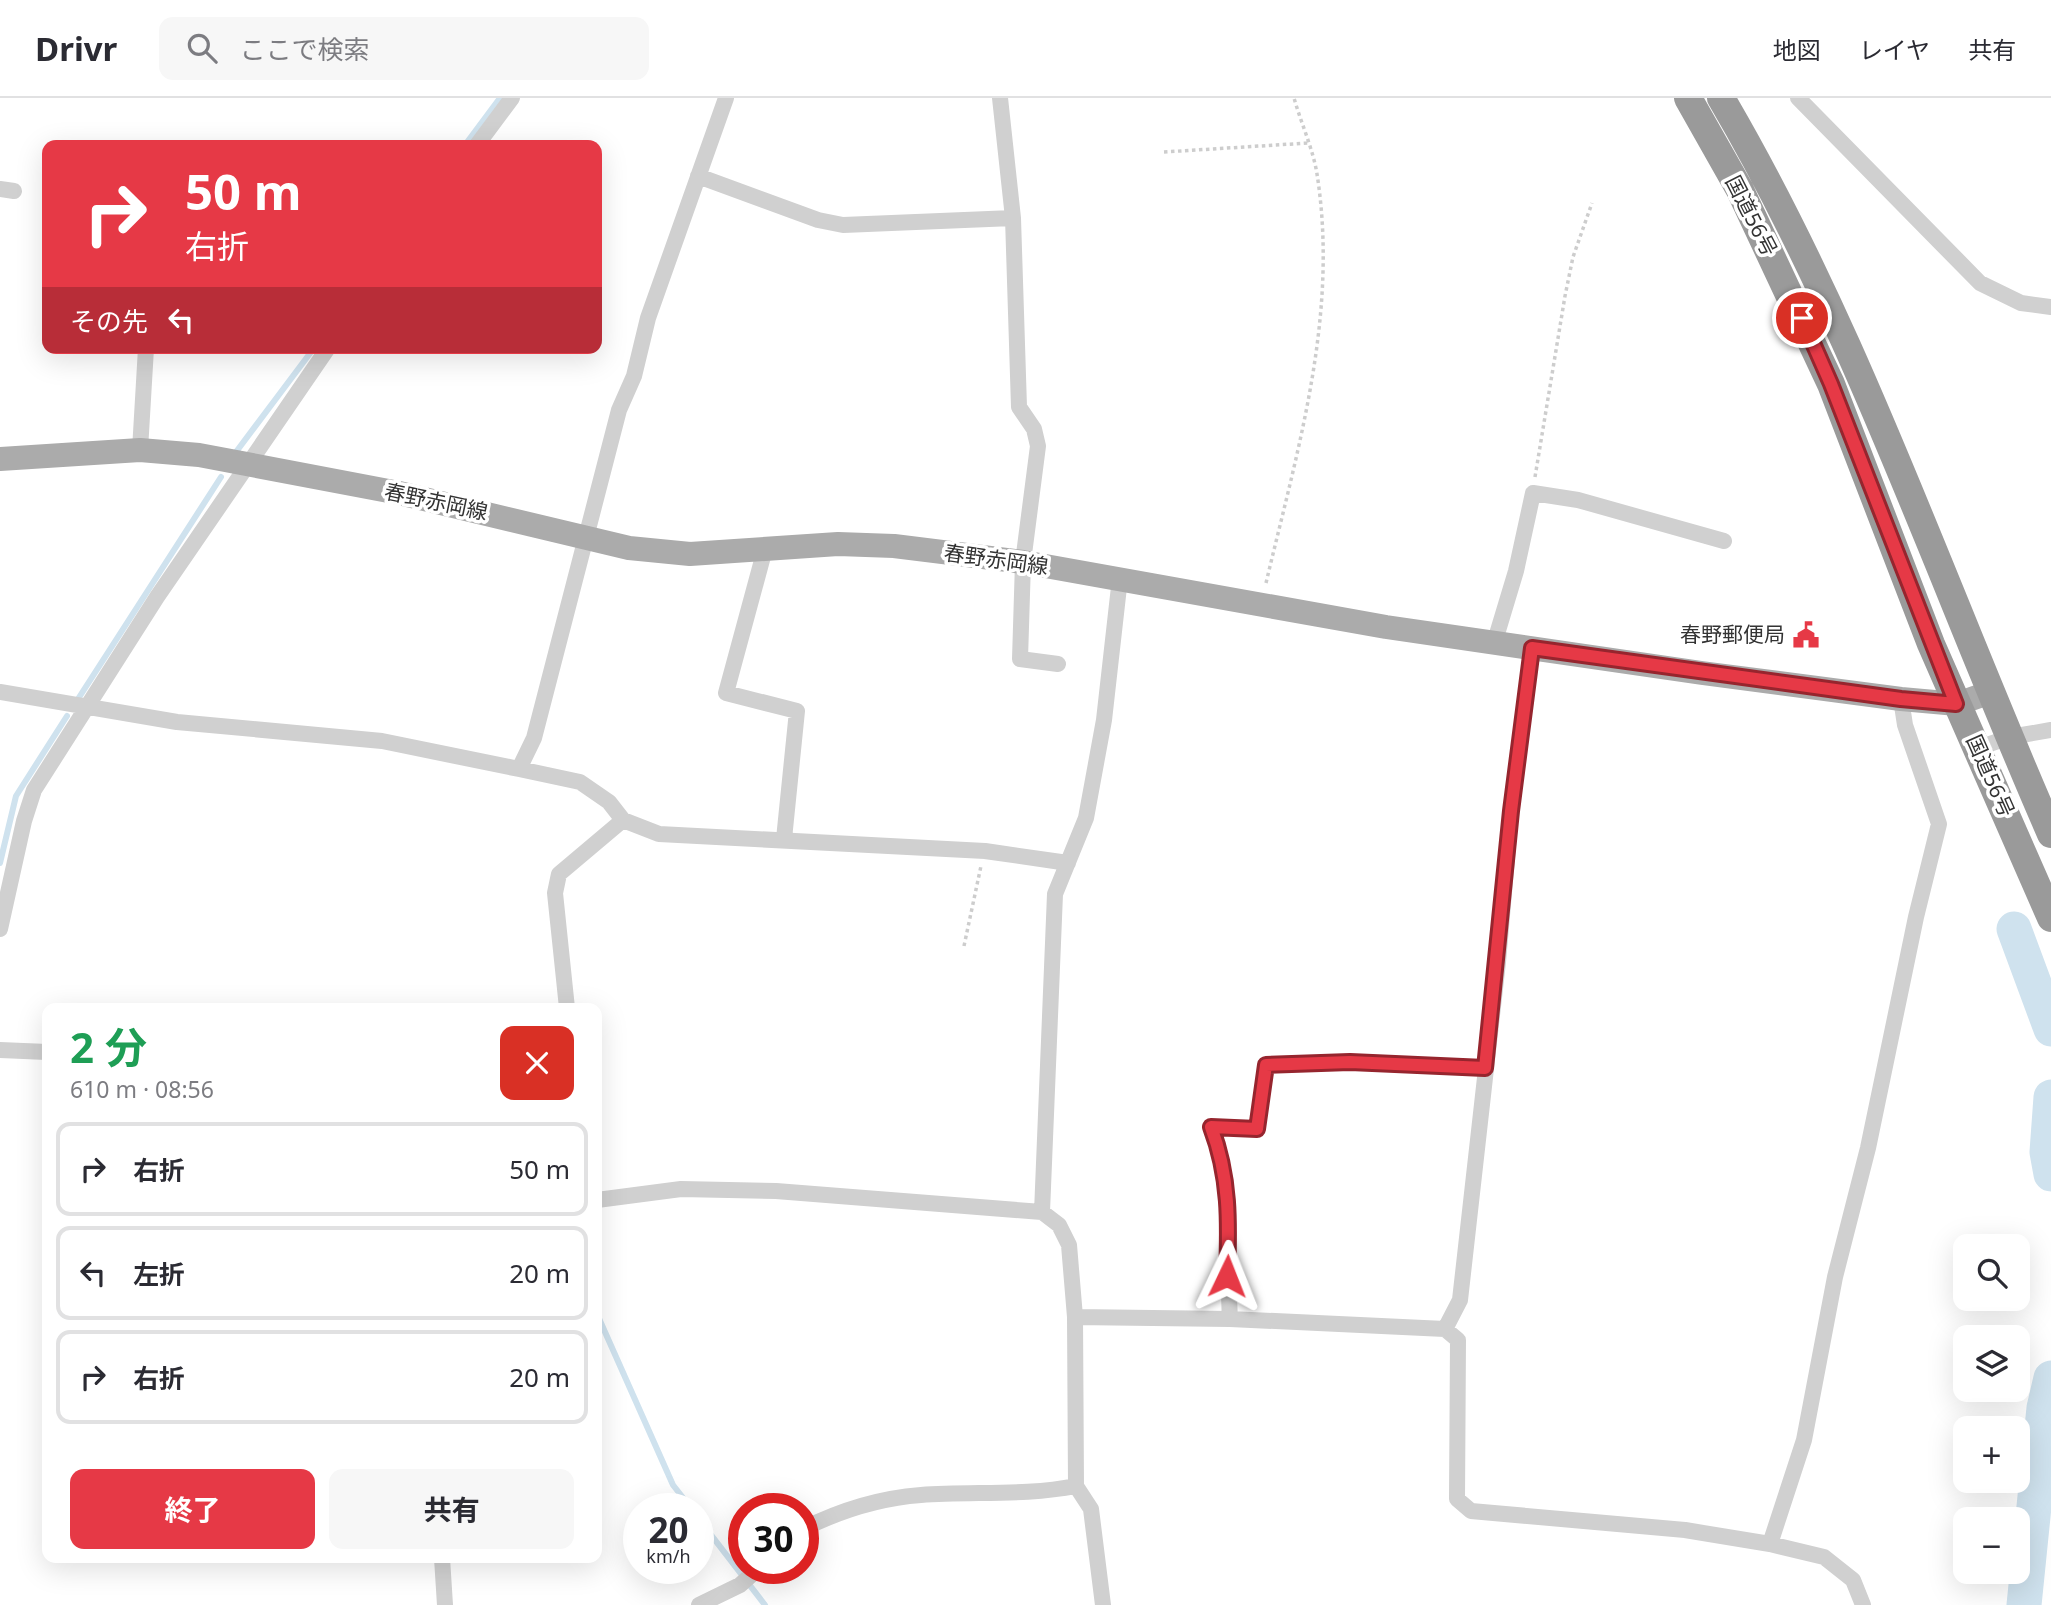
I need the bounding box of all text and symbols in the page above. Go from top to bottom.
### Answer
search box [159,17,649,80]
text: Drivr [35,26,117,71]
icon: search [183,29,221,67]
text: ここで検索 [239,31,369,67]
text: 地図 [1773,33,1821,66]
text: レイヤ [1859,33,1930,66]
text: 共有 [1968,33,2016,66]
text: 50 m [185,158,302,224]
icon: right [70,168,161,259]
street label: 国道56号 [1720,170,1784,261]
text: 右折 [185,224,249,267]
pin [1772,288,1832,348]
icon: arrive [1783,299,1821,337]
icon: left [162,301,200,339]
text: その先 [70,303,148,339]
street label: 春野赤岡線 [382,476,490,526]
street label: 春野赤岡線 [942,538,1050,580]
place label: 春野郵便局 [1680,620,1785,648]
public building icon: 春野郵便局 [1791,620,1821,650]
street label: 国道56号 [1960,730,2021,821]
text: 2 分 [70,1018,147,1075]
button: close [500,1026,574,1100]
text: 610 m · 08:56 [70,1073,214,1105]
icon: right [74,1150,112,1188]
text: 50 m [509,1151,570,1187]
text: 右折 [133,1152,185,1188]
map controls [1953,1234,2030,1584]
button: search [1953,1234,2030,1311]
position arrow [1190,1239,1264,1313]
icon: left [74,1254,112,1292]
text: 20 m [509,1255,570,1291]
text: 左折 [133,1256,185,1292]
button: layers [1953,1325,2030,1402]
icon: right [74,1358,112,1396]
text: 20 m [509,1359,570,1395]
text: 右折 [133,1360,185,1396]
button: + [1953,1416,2030,1493]
button: 終了 [70,1469,315,1549]
button: 共有 [329,1469,574,1549]
speed limit sign: 30 [728,1493,819,1584]
text: 20 [648,1506,689,1553]
button: − [1953,1507,2030,1584]
text: km/h [646,1544,691,1568]

